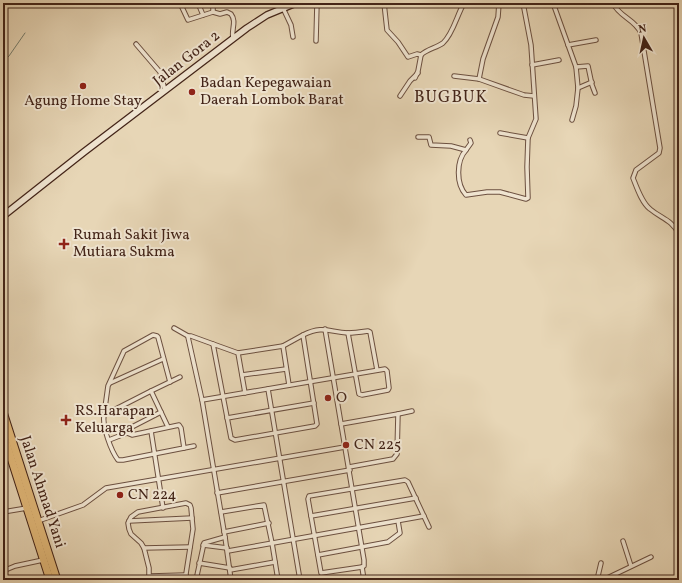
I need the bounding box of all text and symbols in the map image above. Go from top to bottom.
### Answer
north arrow [624,18,664,58]
text: N [638,22,648,38]
street label: Jalan Gora 2 [149,26,225,92]
place label: Badan Kepegawaian Daerah Lombok Barat [200,73,344,111]
marker: Agung Home Stay [78,81,88,91]
district label: BUGBUK [414,86,488,109]
marker: Badan Kepegawaian Daerah Lombok Barat [187,87,197,97]
place label: Agung Home Stay [24,91,142,112]
place label: Rumah Sakit Jiwa Mutiara Sukma [73,225,190,263]
marker: Rumah Sakit Jiwa Mutiara Sukma [58,238,70,250]
place label: O [336,388,347,409]
marker: O [323,393,333,403]
place label: RS.Harapan Keluarga [75,401,155,439]
marker: RS.Harapan Keluarga [60,414,72,426]
street label: Jalan Ahmad Yani [14,433,70,551]
place label: CN 225 [354,435,401,456]
marker: CN 225 [341,440,351,450]
place label: CN 224 [128,485,177,506]
marker: CN 224 [115,490,125,500]

